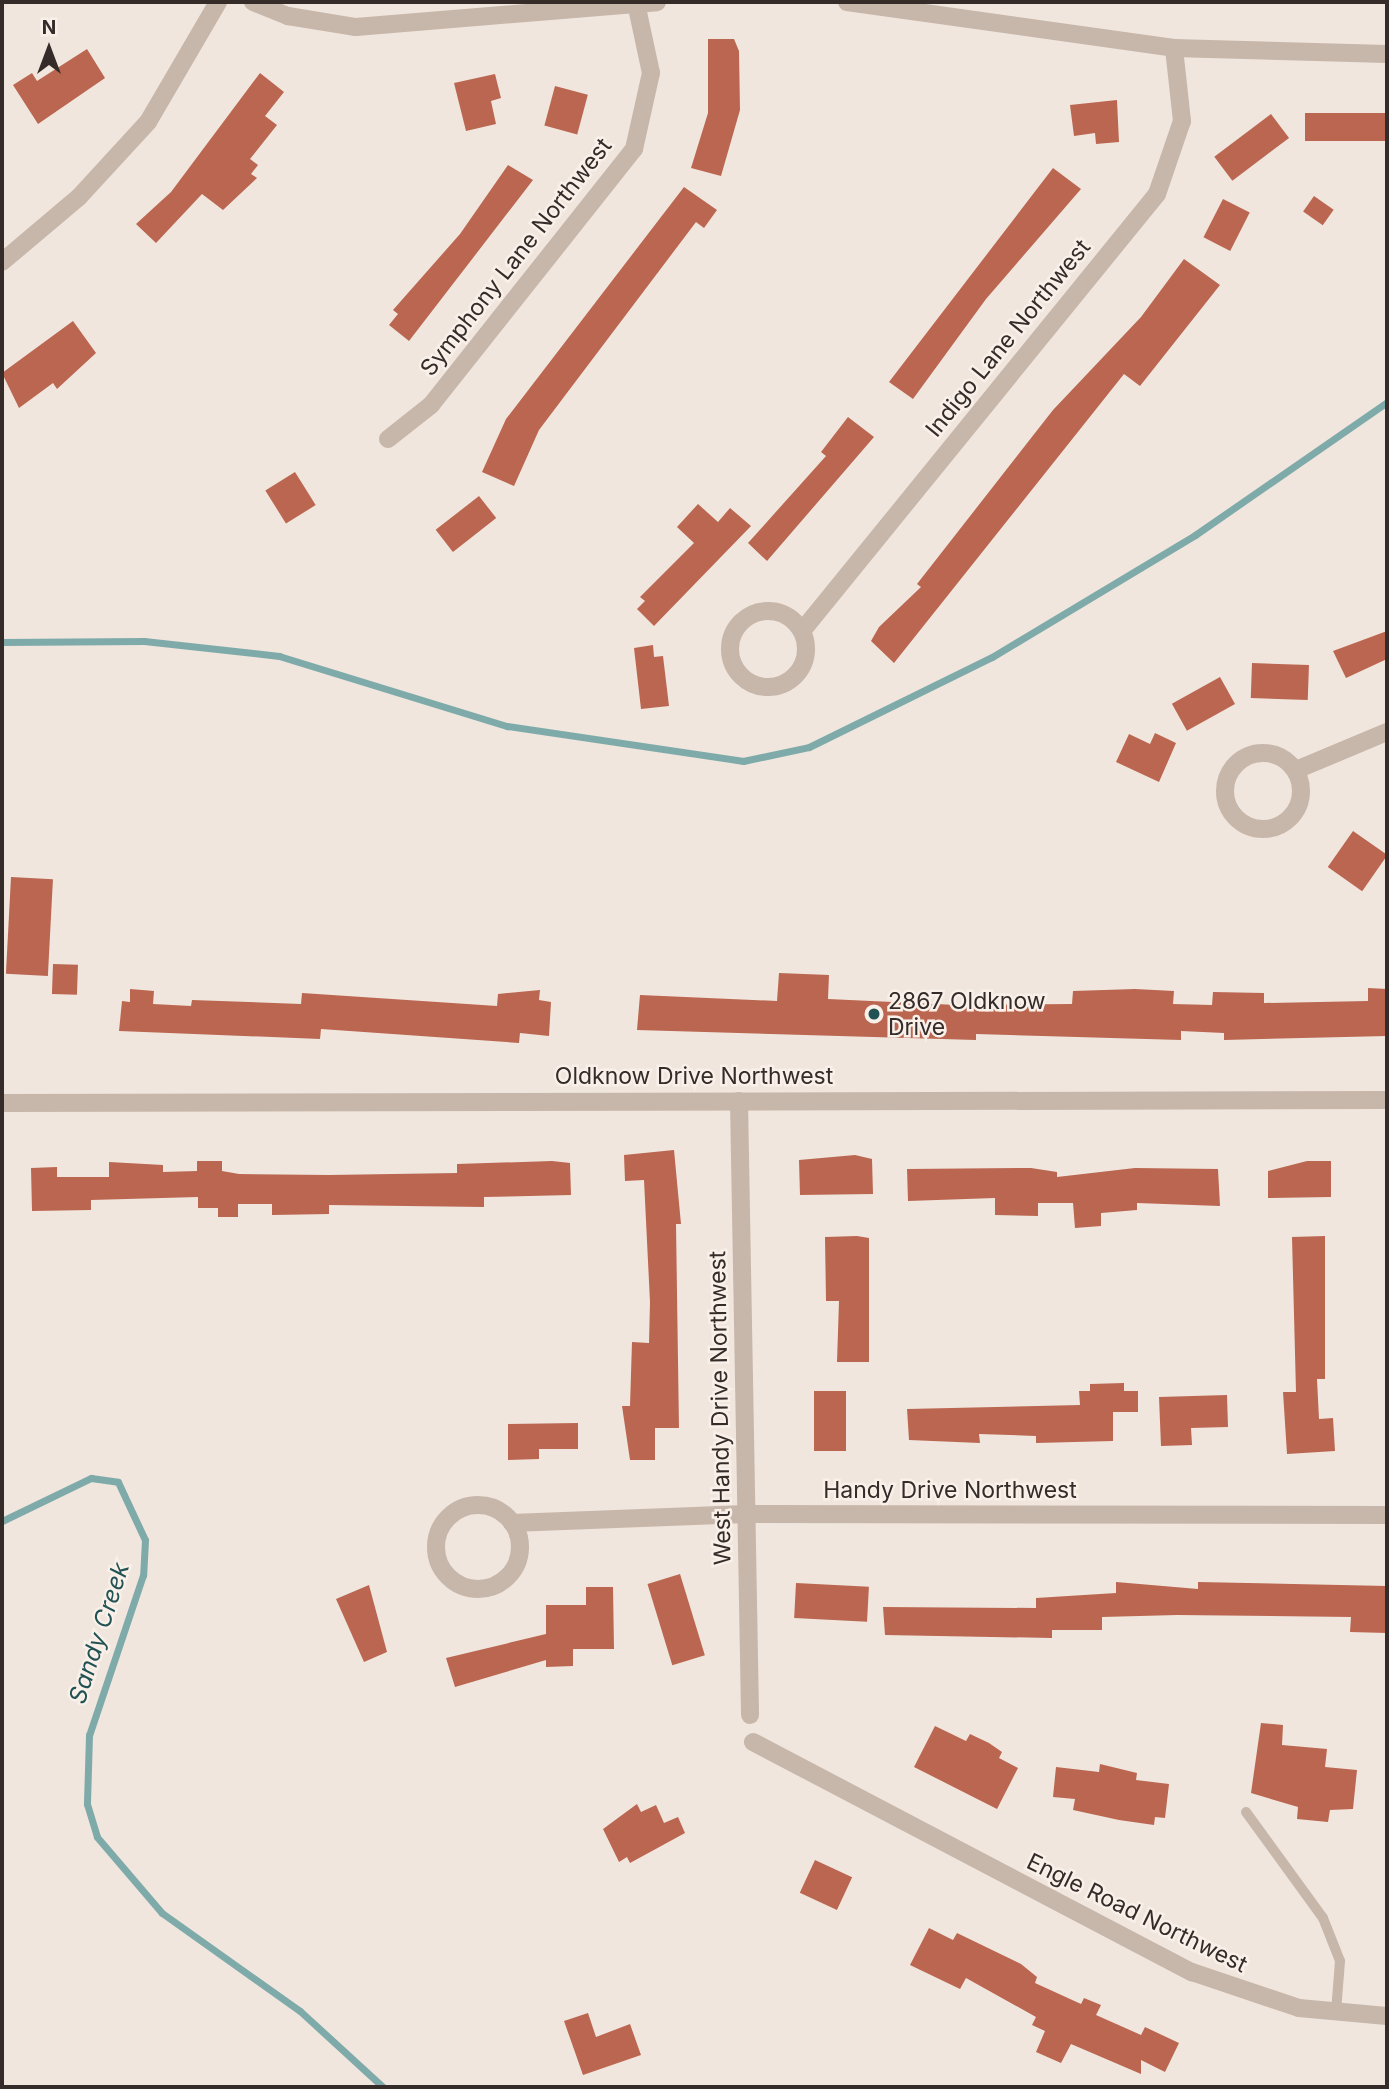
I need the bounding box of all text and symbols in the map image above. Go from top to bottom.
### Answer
north arrow [14,14,84,84]
text: N [42,16,56,39]
street label: Symphony Lane Northwest [415,133,617,381]
street label: Indigo Lane Northwest [920,234,1096,442]
place label: 2867 Oldknow Drive [888,987,1046,1041]
marker: 2867 Oldknow Drive [866,1006,882,1022]
street label: Oldknow Drive Northwest [555,1062,833,1090]
street label: West Handy Drive Northwest [703,1251,737,1565]
street label: Handy Drive Northwest [823,1476,1077,1504]
water label: Sandy Creek [63,1559,135,1707]
street label: Engle Road Northwest [1022,1848,1252,1978]

